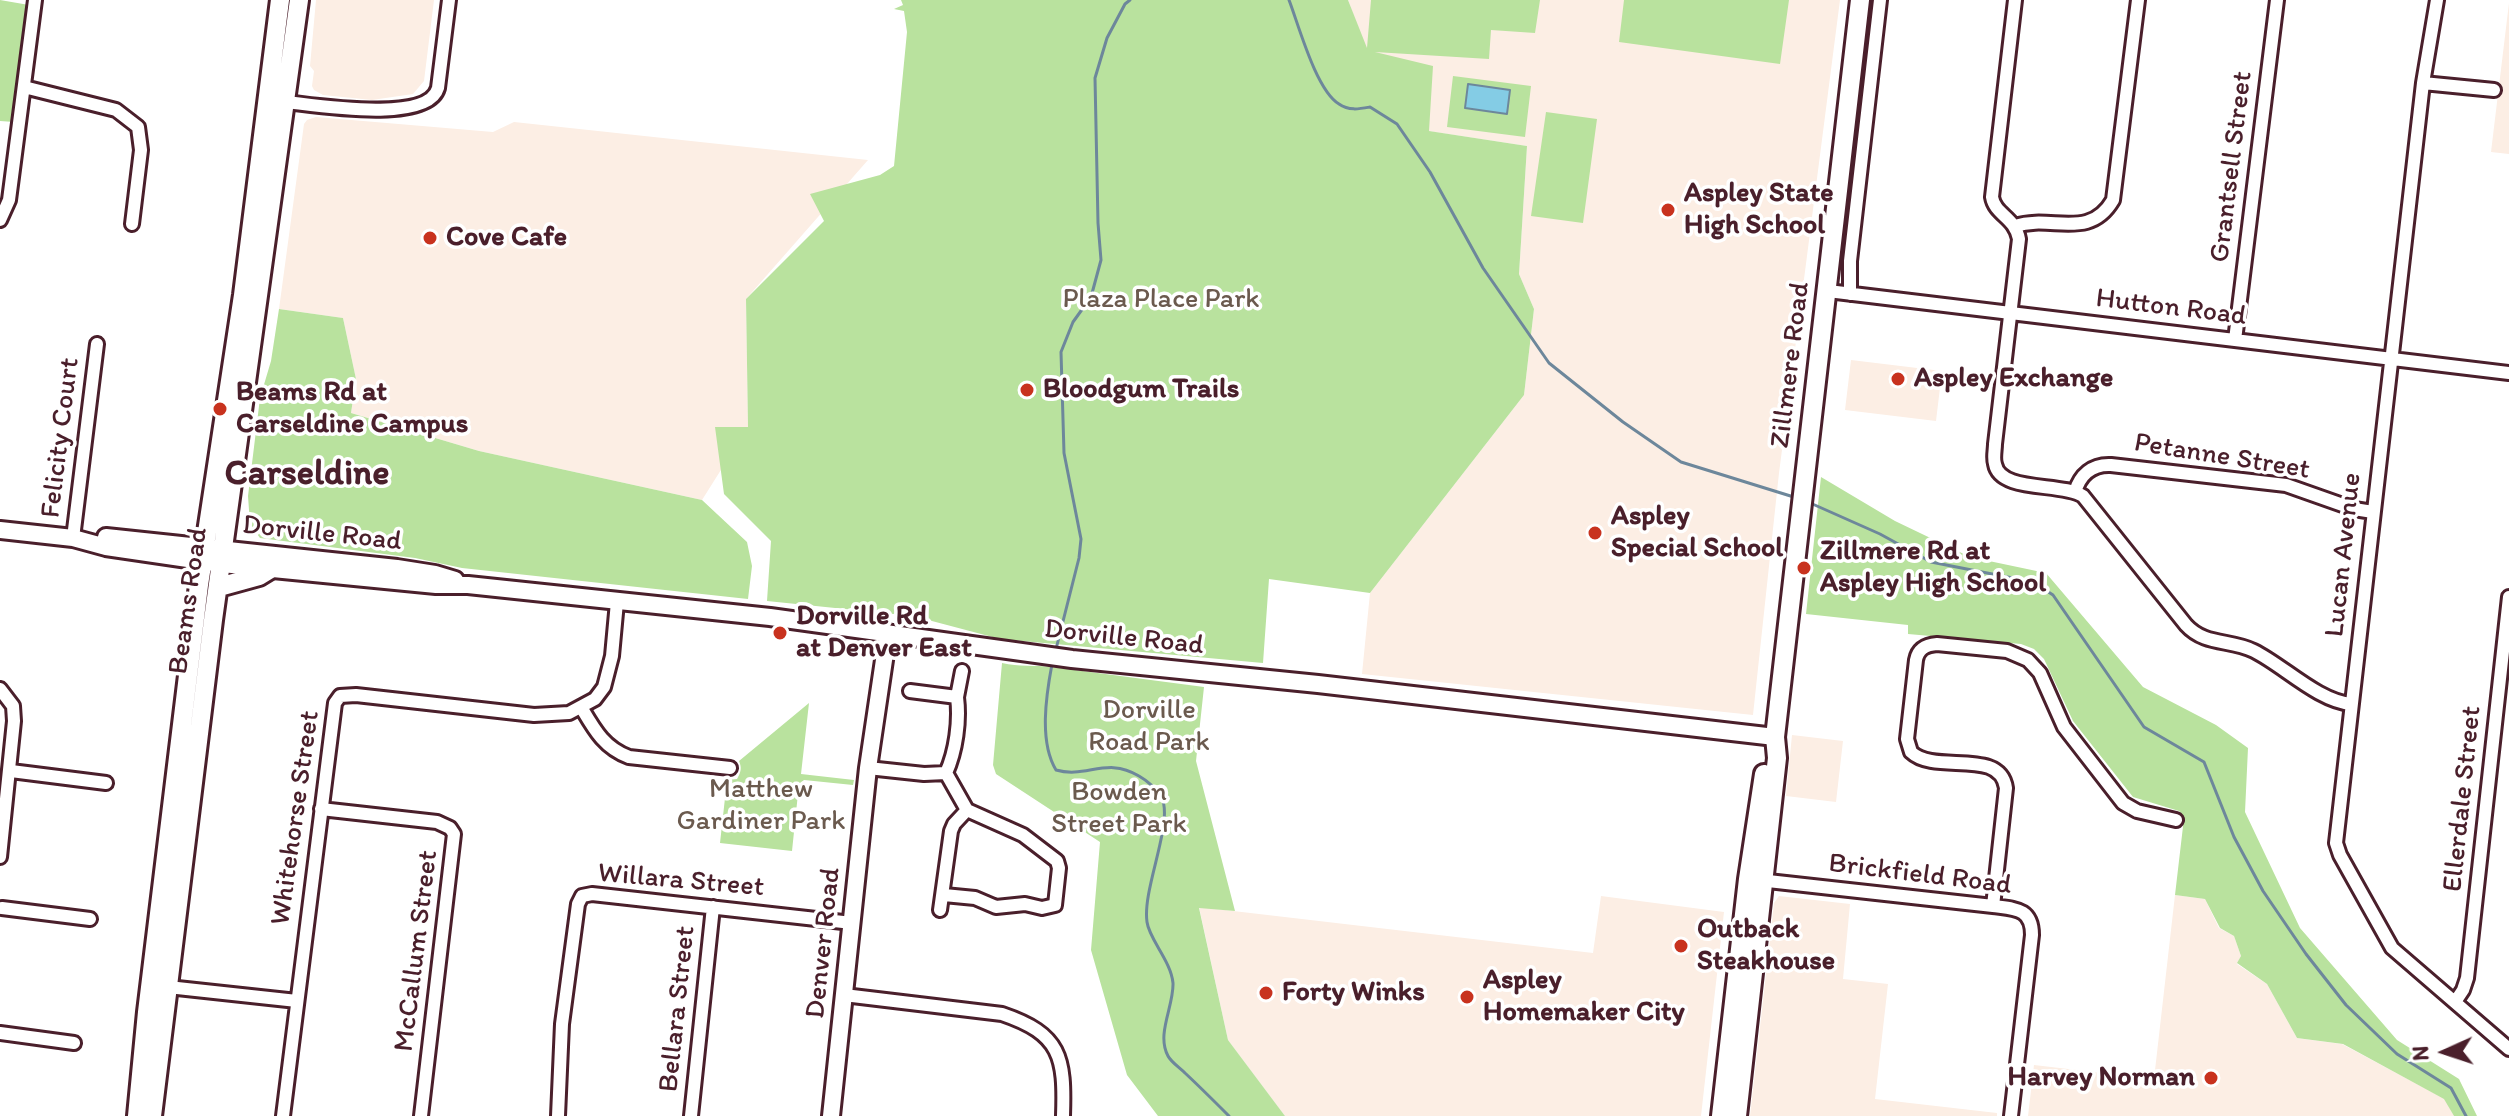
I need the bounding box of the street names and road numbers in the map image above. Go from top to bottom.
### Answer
street label: Grantsell Street [2204,69,2260,265]
street label: Zillmere Road [1764,280,1818,450]
street label: Hutton Road [2094,282,2248,334]
street label: Felicity Court [35,356,87,520]
street label: Petanne Street [2132,427,2312,487]
street label: Lucan Avenue [2319,471,2369,639]
street label: Dorville Road [241,509,403,559]
street label: Beams Road [162,525,216,677]
street label: Dorville Road [1043,613,1205,663]
street label: Ellerdale Street [2437,704,2489,894]
street label: Whitehorse Street [264,709,328,927]
street label: Brickfield Road [1827,847,2013,903]
street label: McCallum Street [388,848,446,1054]
street label: Willara Street [597,857,765,905]
street label: Denver Road [799,866,849,1020]
street label: Bellara Street [653,924,703,1094]

